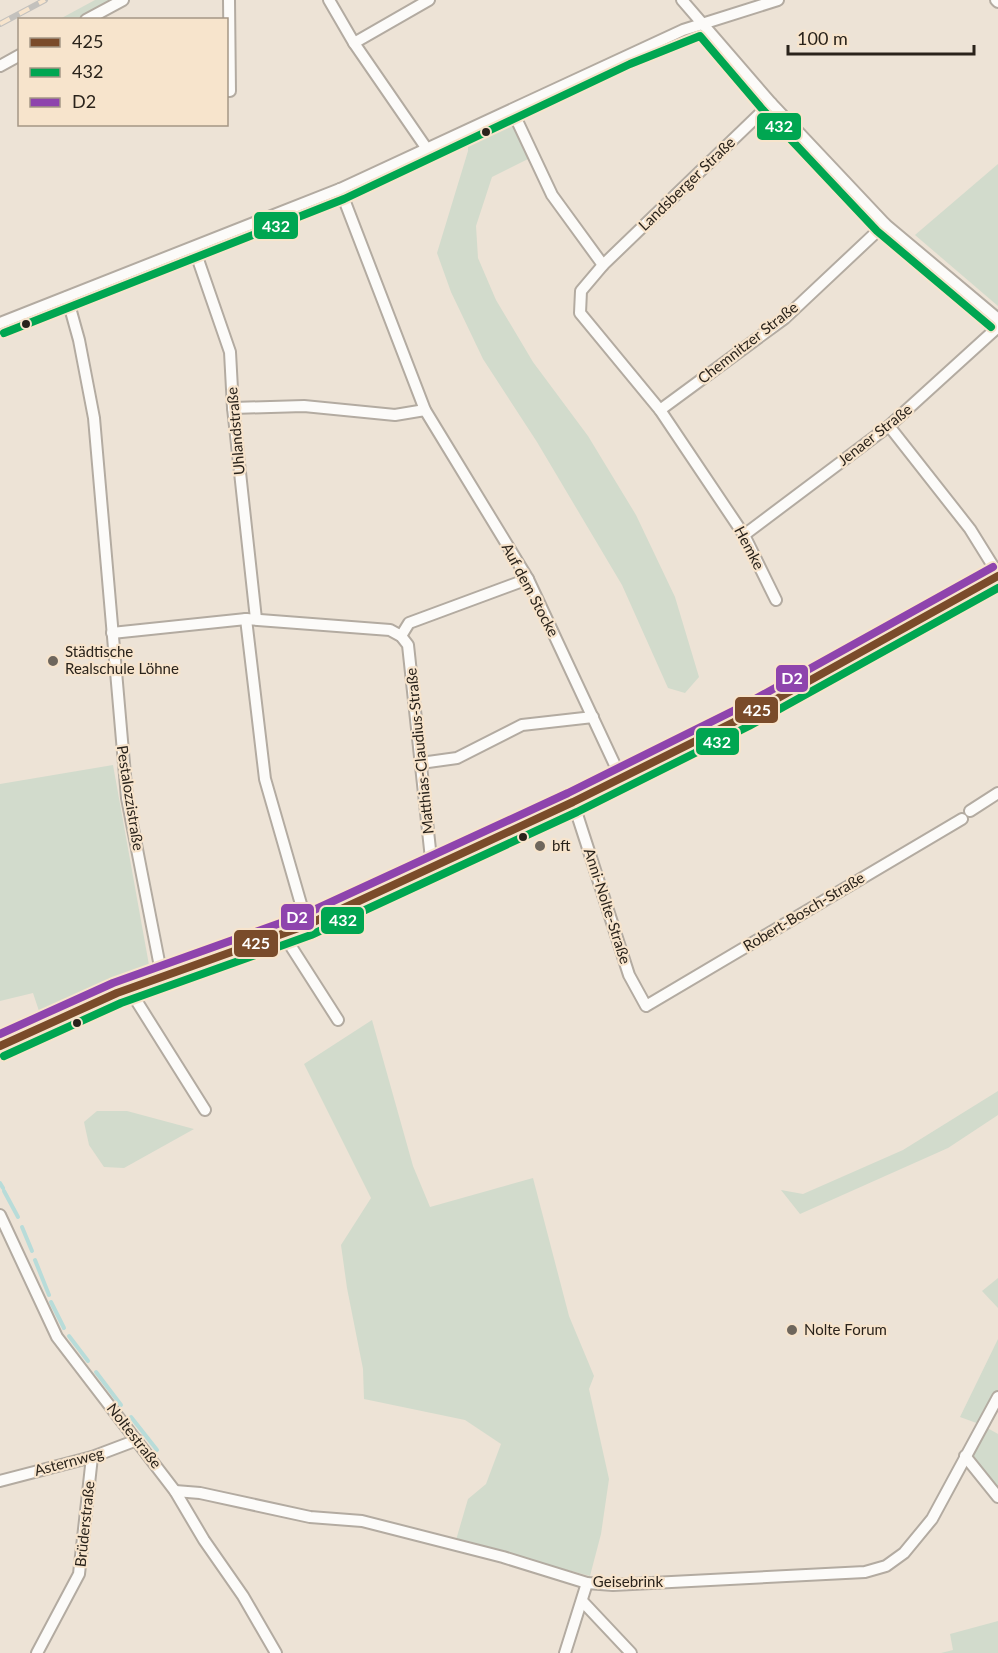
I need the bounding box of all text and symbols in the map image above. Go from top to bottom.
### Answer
legend [18,18,228,126]
scale bar [788,18,974,56]
text: 100 m [797,27,848,49]
text: 425 [72,30,103,52]
text: 432 [72,60,103,82]
text: D2 [72,90,96,112]
line badge: 432 [756,112,802,141]
text: 432 [765,116,793,135]
unlabelled marker [480,126,492,138]
street label: Landsberger Straße [634,133,738,234]
line badge: 432 [253,211,299,240]
text: 432 [262,216,290,235]
street label: Chemnitzer Straße [694,297,801,387]
unlabelled marker [20,318,32,330]
street label: Uhlandstraße [222,386,248,476]
street label: Jenaer Straße [834,400,915,469]
street label: Hemke [731,523,769,572]
street label: Auf dem Stocke [499,540,563,640]
place label: Städtische Realschule Löhne [65,642,179,677]
marker: Städtische Realschule Löhne [46,654,60,668]
line badge: D2 [775,664,809,693]
street label: Matthias-Claudius-Straße [401,667,437,835]
text: D2 [781,668,803,687]
line badge: 425 [734,696,779,724]
text: 425 [743,700,771,719]
line badge: 432 [695,727,740,756]
text: 432 [703,732,731,751]
street label: Pestalozzistraße [114,744,148,852]
unlabelled marker [517,831,529,843]
place label: bft [552,836,571,854]
marker: bft [533,839,547,853]
street label: Anni-Nolte-Straße [581,845,635,966]
street label: Robert-Bosch-Straße [740,868,868,955]
line badge: D2 [280,903,315,931]
line badge: 432 [320,906,365,935]
text: D2 [286,907,308,926]
text: 432 [329,910,357,929]
line badge: 425 [233,929,279,958]
text: 425 [242,933,270,952]
unlabelled marker [71,1017,83,1029]
place label: Nolte Forum [804,1320,887,1338]
marker: Nolte Forum [785,1323,799,1337]
street label: Noltestraße [104,1399,166,1472]
street label: Asternweg [32,1443,106,1479]
street label: Brüderstraße [71,1480,97,1568]
street label: Geisebrink [593,1572,663,1590]

